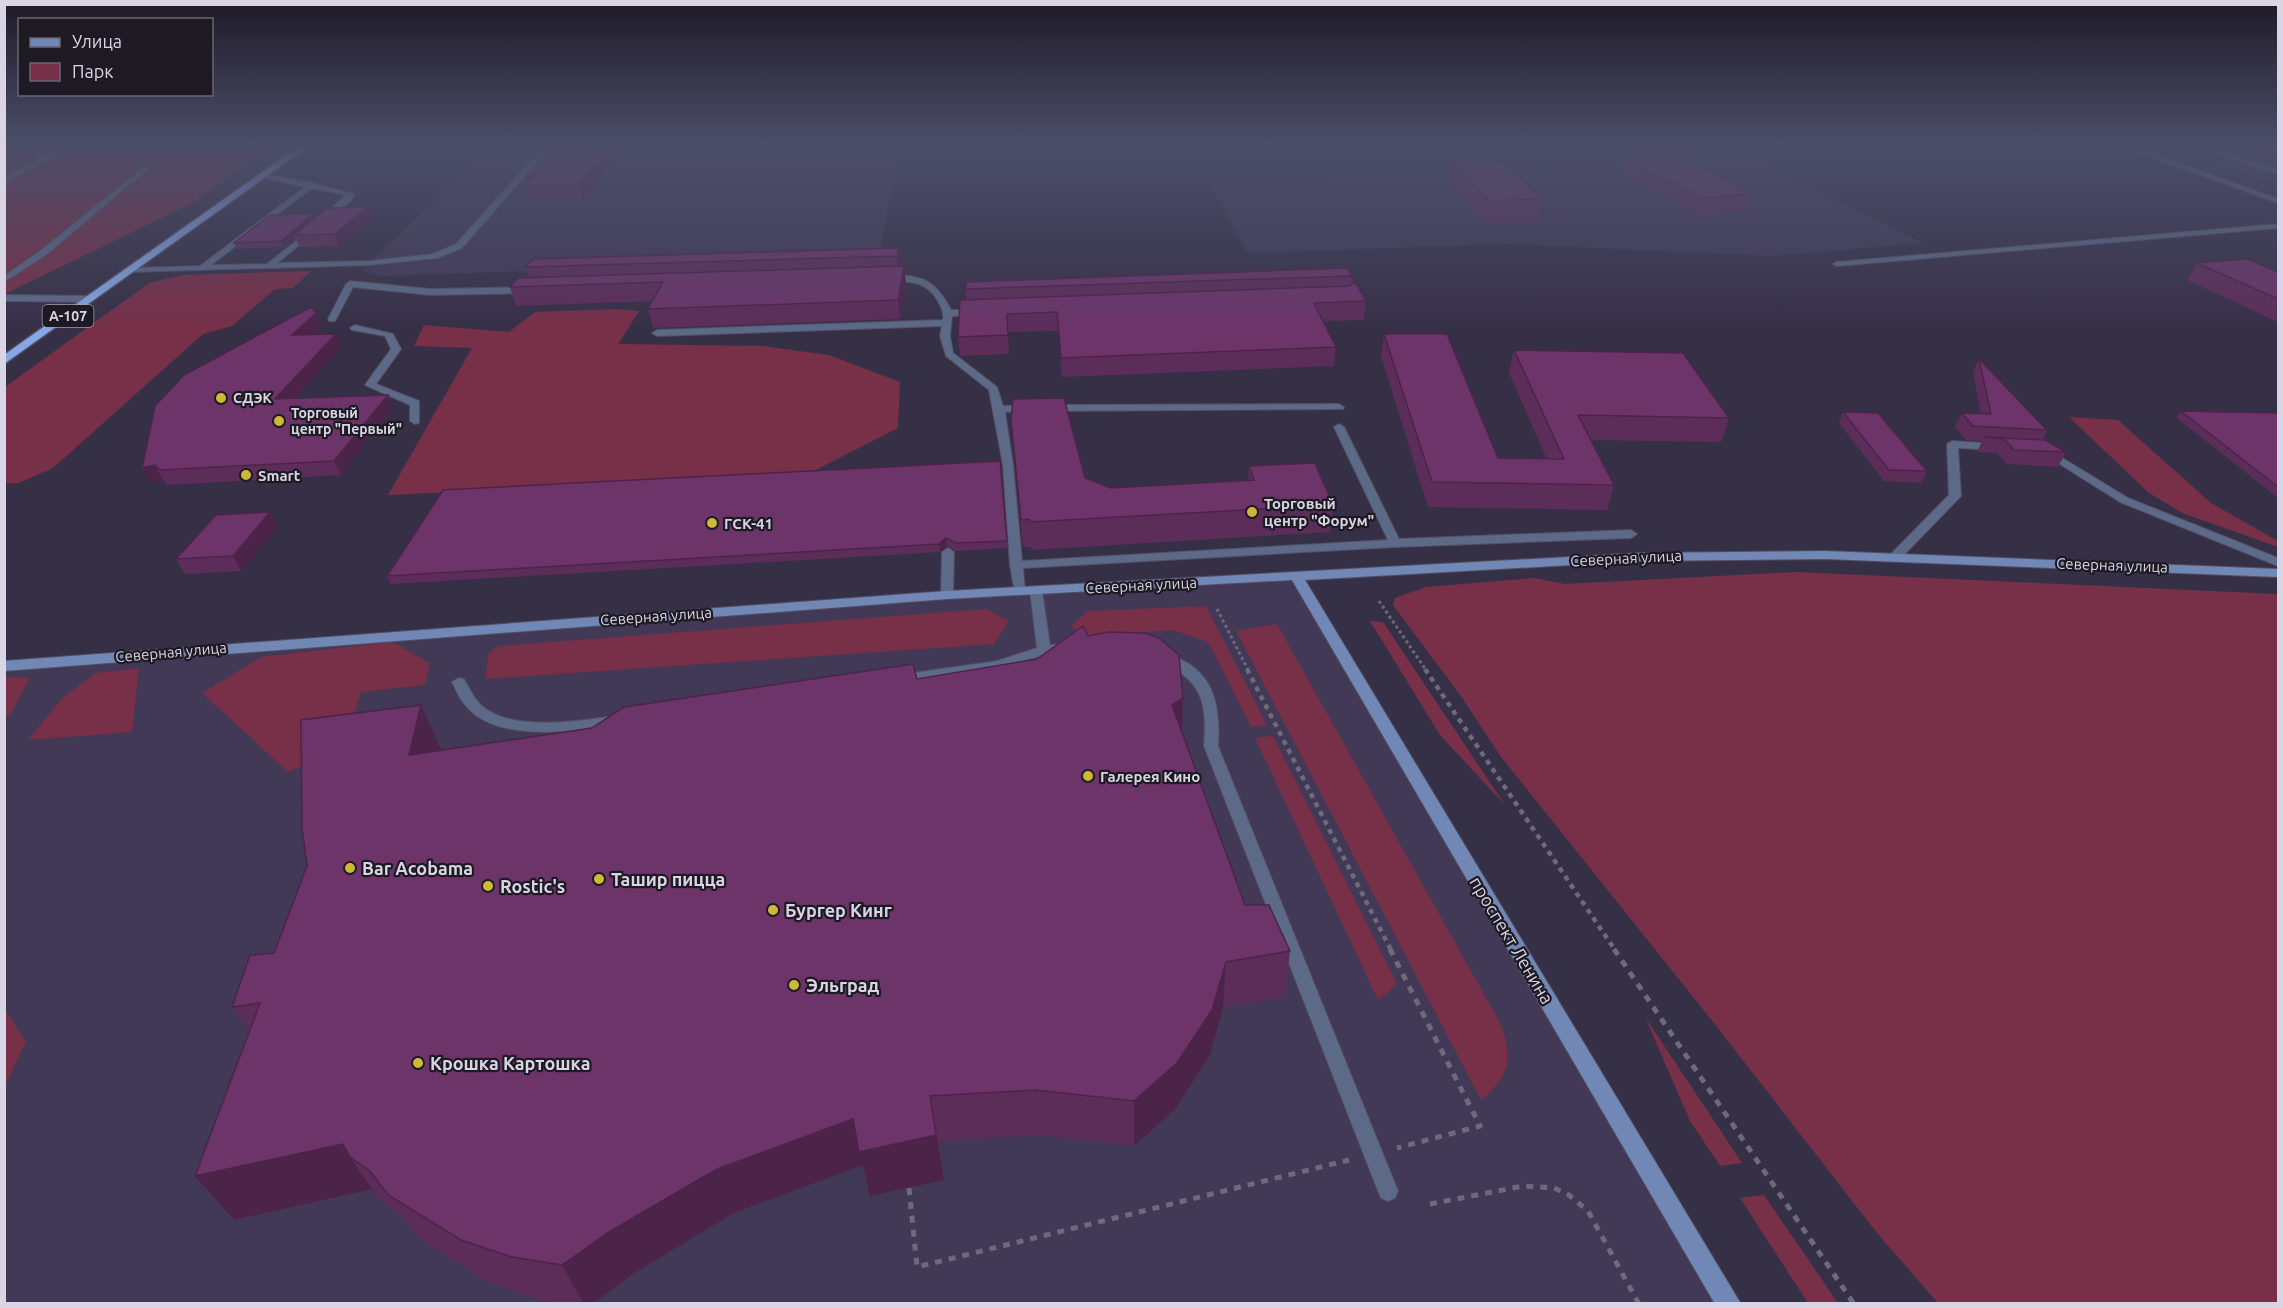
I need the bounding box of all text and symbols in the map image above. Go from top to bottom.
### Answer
legend [18,18,213,96]
text: Улица [72,31,122,51]
text: Парк [72,61,113,81]
road number: А-107 [42,305,94,327]
place label: СДЭК [233,390,273,406]
marker: СДЭК [214,391,228,405]
place label: Торговый центр "Первый" [291,405,402,437]
marker: Торговый центр "Первый" [272,414,286,428]
place label: Smart [258,467,301,484]
marker: Smart [239,468,253,482]
place label: Торговый центр "Форум" [1264,495,1374,529]
marker: Торговый центр "Форум" [1245,505,1259,519]
place label: ГСК-41 [724,515,773,532]
marker: ГСК-41 [705,516,719,530]
street label: Северная улица [1570,547,1682,569]
street label: Северная улица [2056,555,2168,575]
street label: Северная улица [1085,574,1197,596]
street label: Северная улица [600,604,712,628]
street label: Северная улица [115,639,227,665]
place label: Галерея Кино [1100,768,1200,785]
marker: Галерея Кино [1081,769,1095,783]
place label: Bar Acobama [362,858,473,878]
marker: Bar Acobama [343,861,357,875]
place label: Ташир пицца [611,869,725,889]
marker: Ташир пицца [592,872,606,886]
street label: проспект Ленина [1466,873,1558,1007]
place label: Rostic's [500,876,565,896]
marker: Rostic's [481,879,495,893]
place label: Бургер Кинг [785,900,892,920]
marker: Бургер Кинг [766,903,780,917]
place label: Эльград [806,975,879,995]
marker: Эльград [787,978,801,992]
place label: Крошка Картошка [430,1053,590,1073]
marker: Крошка Картошка [411,1056,425,1070]

